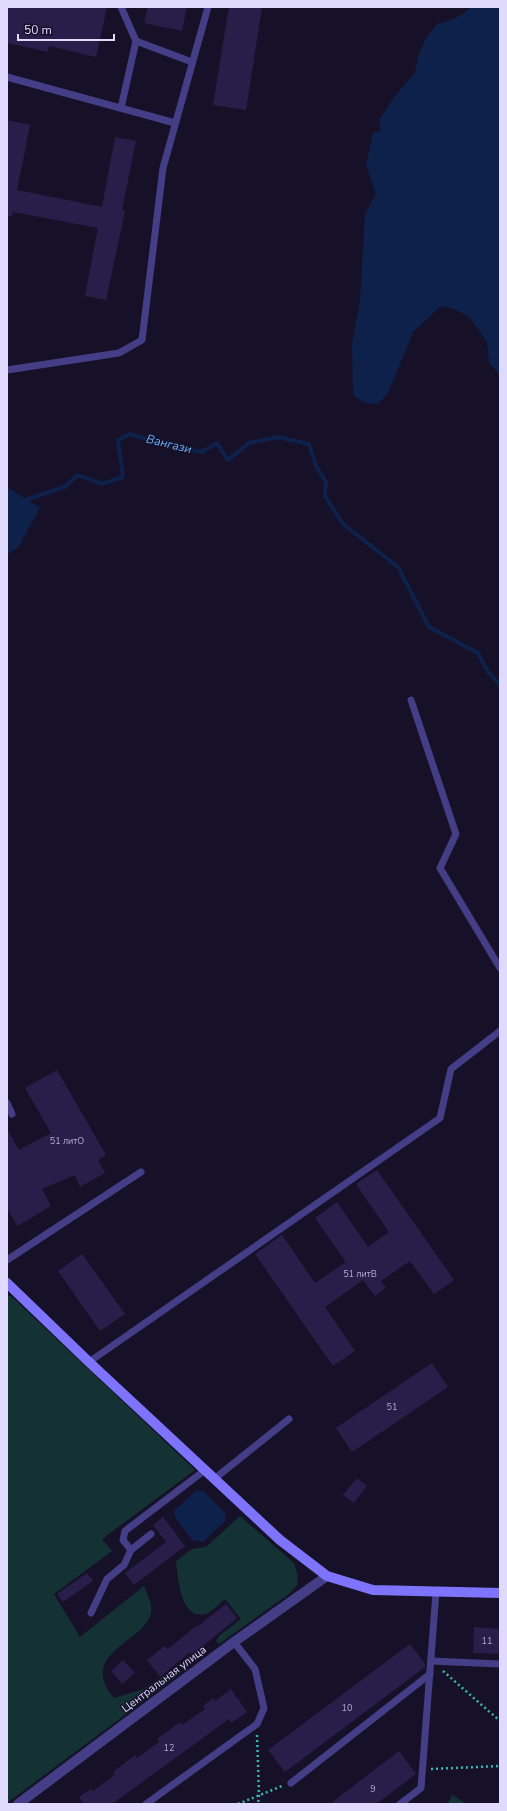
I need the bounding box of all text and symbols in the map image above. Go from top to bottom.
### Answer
scale bar [18,16,114,42]
text: 50 m [24,22,52,38]
water label: Вангази [145,431,193,457]
house number: 51 литО [50,1135,84,1147]
house number: 51 литВ [343,1268,377,1280]
house number: 51 [387,1401,397,1413]
house number: 11 [482,1635,492,1647]
street label: Центральная улица [119,1642,209,1716]
house number: 10 [342,1702,352,1714]
house number: 12 [164,1742,174,1754]
house number: 9 [370,1783,376,1795]

